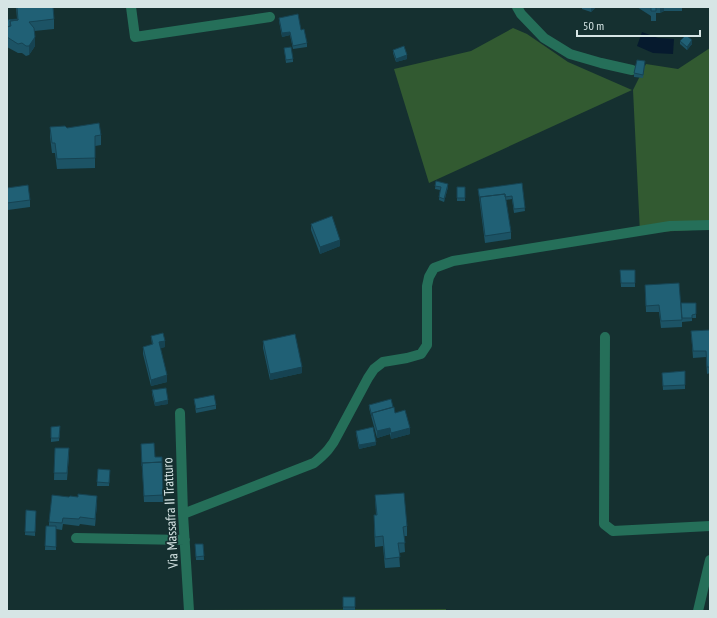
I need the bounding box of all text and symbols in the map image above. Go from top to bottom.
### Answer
scale bar [577,12,700,38]
text: 50 m [583,18,604,33]
street label: Via Massafra II Tratturo [158,457,182,570]

